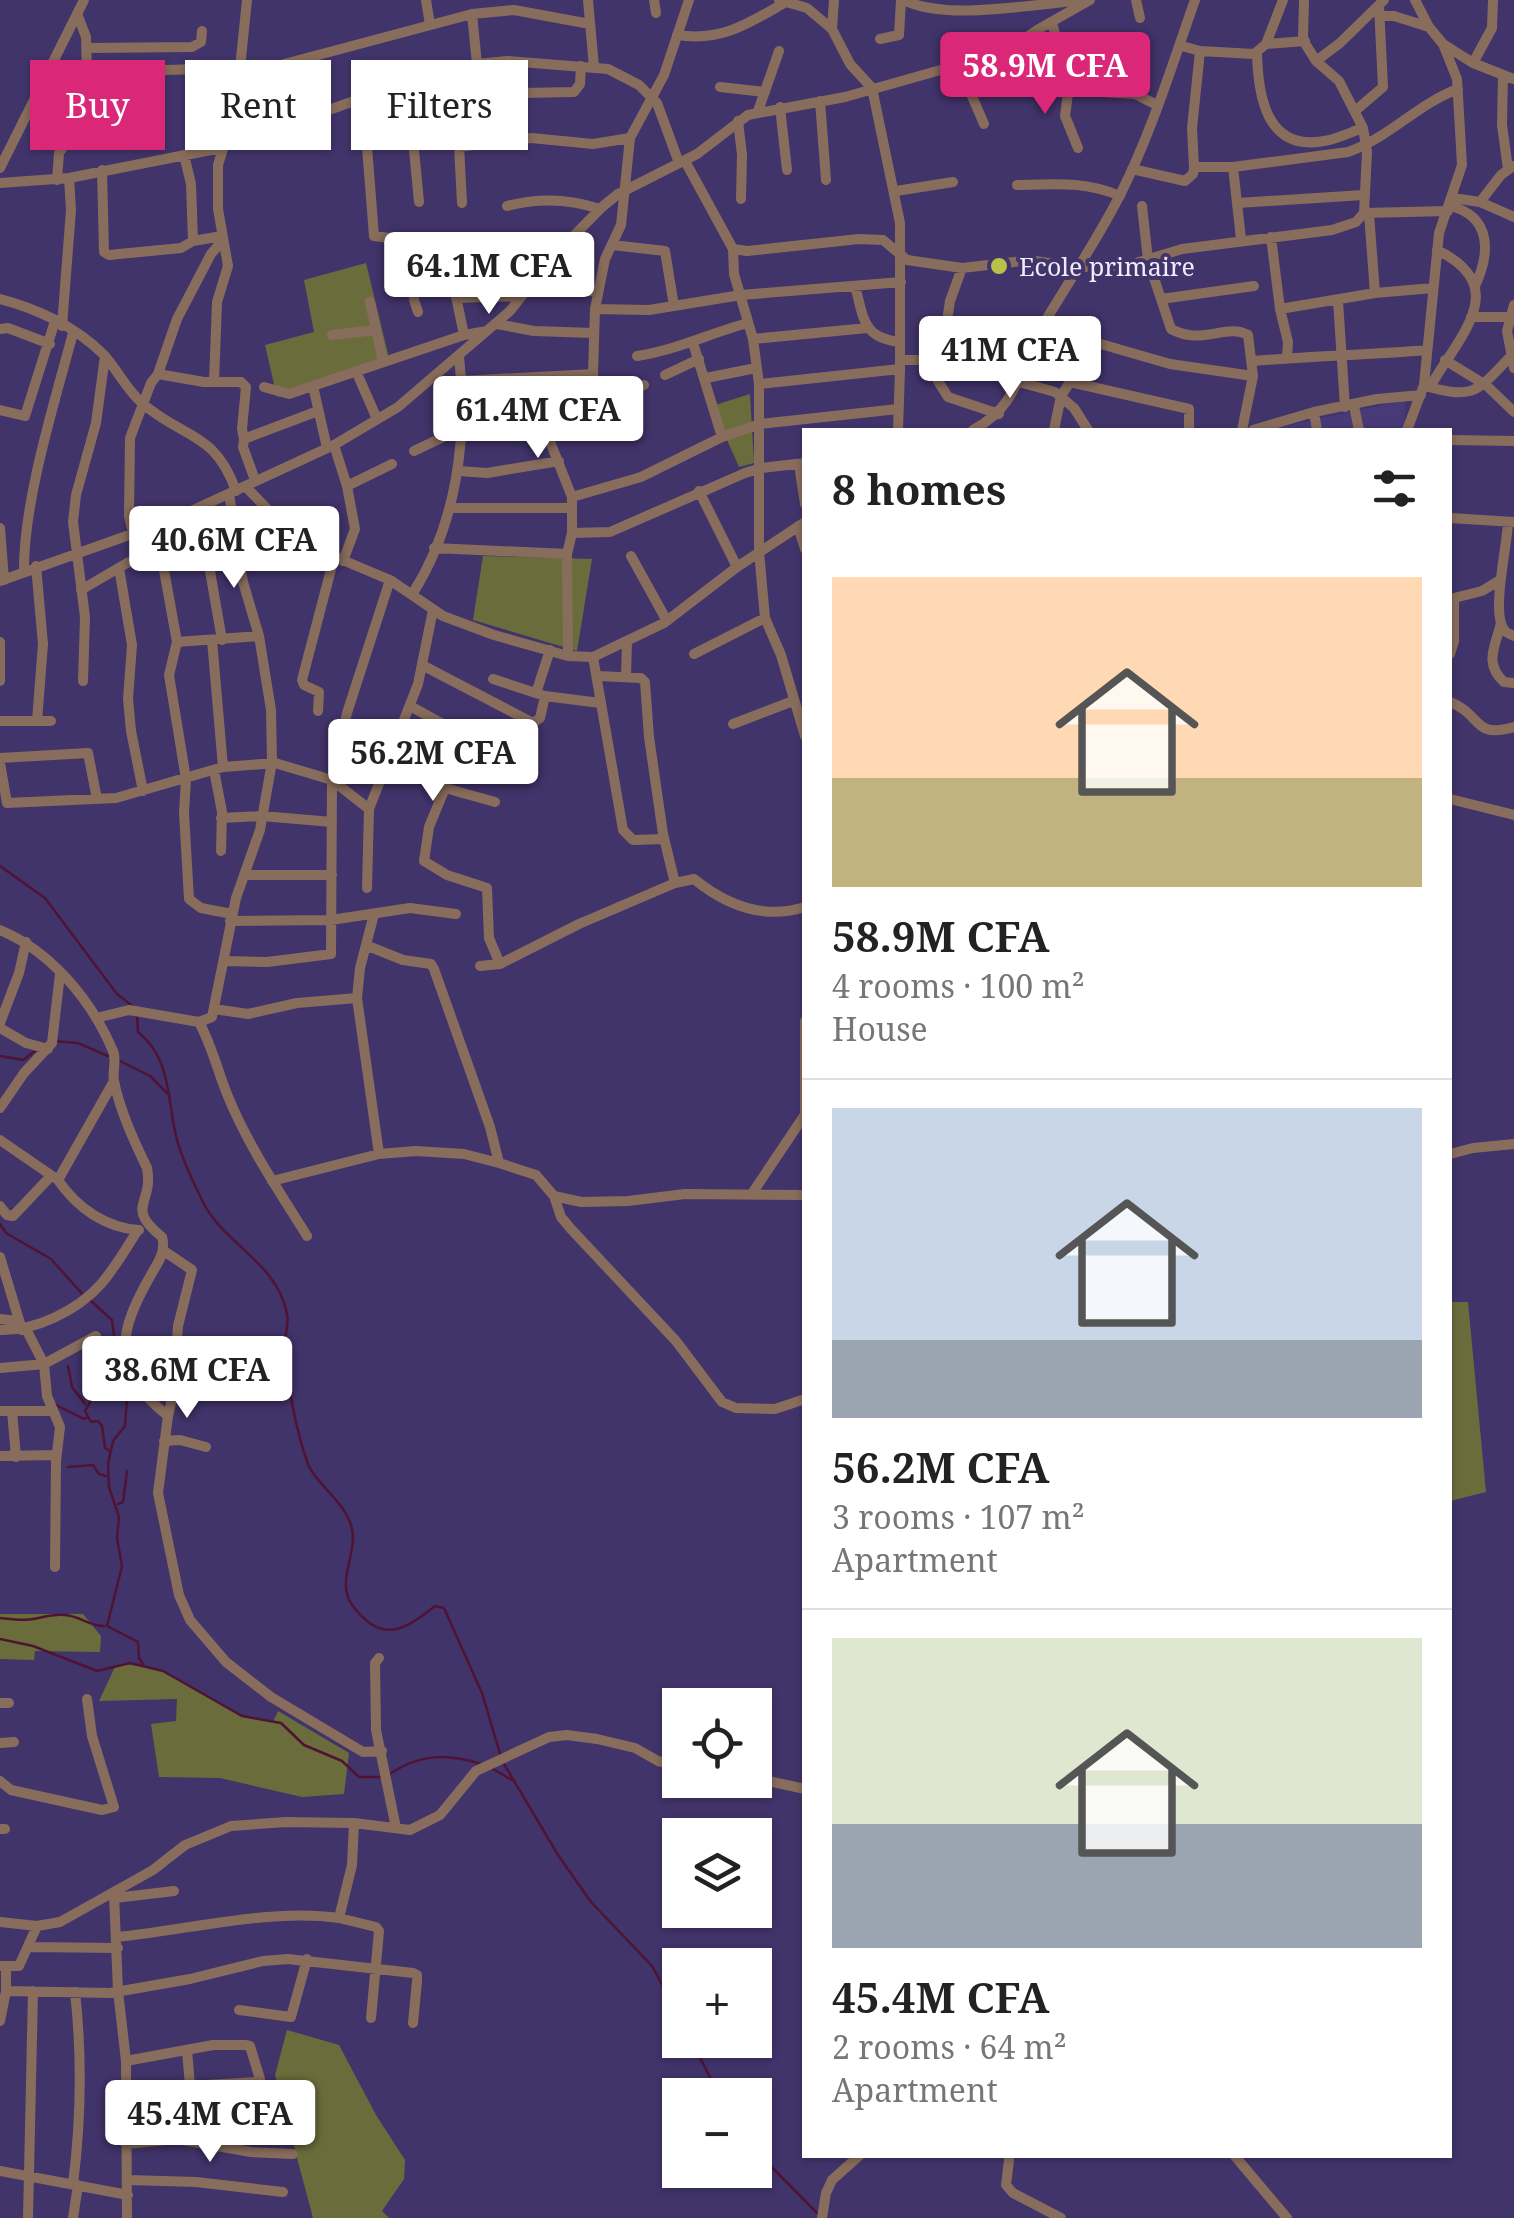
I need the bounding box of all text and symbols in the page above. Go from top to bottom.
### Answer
pin: 58.9M CFA [931,32,1159,117]
text: 58.9M CFA [962,43,1128,86]
chip: Buy [30,60,165,150]
chip: Rent [185,60,331,150]
chip: Filters [351,60,528,150]
pin: 64.1M CFA [375,232,603,317]
text: 64.1M CFA [406,243,572,286]
place label: Ecole primaire [1019,249,1195,283]
marker: Ecole primaire [988,255,1010,277]
pin: 41M CFA [918,316,1102,401]
text: 41M CFA [941,327,1079,370]
pin: 61.4M CFA [424,376,652,461]
text: 61.4M CFA [455,387,621,430]
text: 8 homes [832,460,1006,517]
icon: filters [1367,461,1422,516]
pin: 40.6M CFA [120,506,348,591]
text: 40.6M CFA [151,517,317,560]
icon: home [1037,642,1217,822]
pin: 56.2M CFA [319,719,547,804]
text: 56.2M CFA [350,730,516,773]
text: 58.9M CFA [832,907,1049,964]
text: 4 rooms · 100 m² [832,964,1085,1007]
text: House [832,1007,928,1050]
icon: home [1037,1173,1217,1353]
pin: 38.6M CFA [73,1336,301,1421]
text: 38.6M CFA [104,1347,270,1390]
text: 56.2M CFA [832,1438,1049,1495]
text: 3 rooms · 107 m² [832,1495,1085,1538]
text: Apartment [832,1538,998,1581]
map controls [662,1688,772,2188]
button: locate [662,1688,772,1798]
icon: home [1037,1703,1217,1883]
button: layers [662,1818,772,1928]
button: + [662,1948,772,2058]
text: 45.4M CFA [832,1968,1049,2025]
text: 2 rooms · 64 m² [832,2025,1067,2068]
text: Apartment [832,2068,998,2111]
button: − [662,2078,772,2188]
pin: 45.4M CFA [96,2080,324,2165]
text: 45.4M CFA [127,2091,293,2134]

